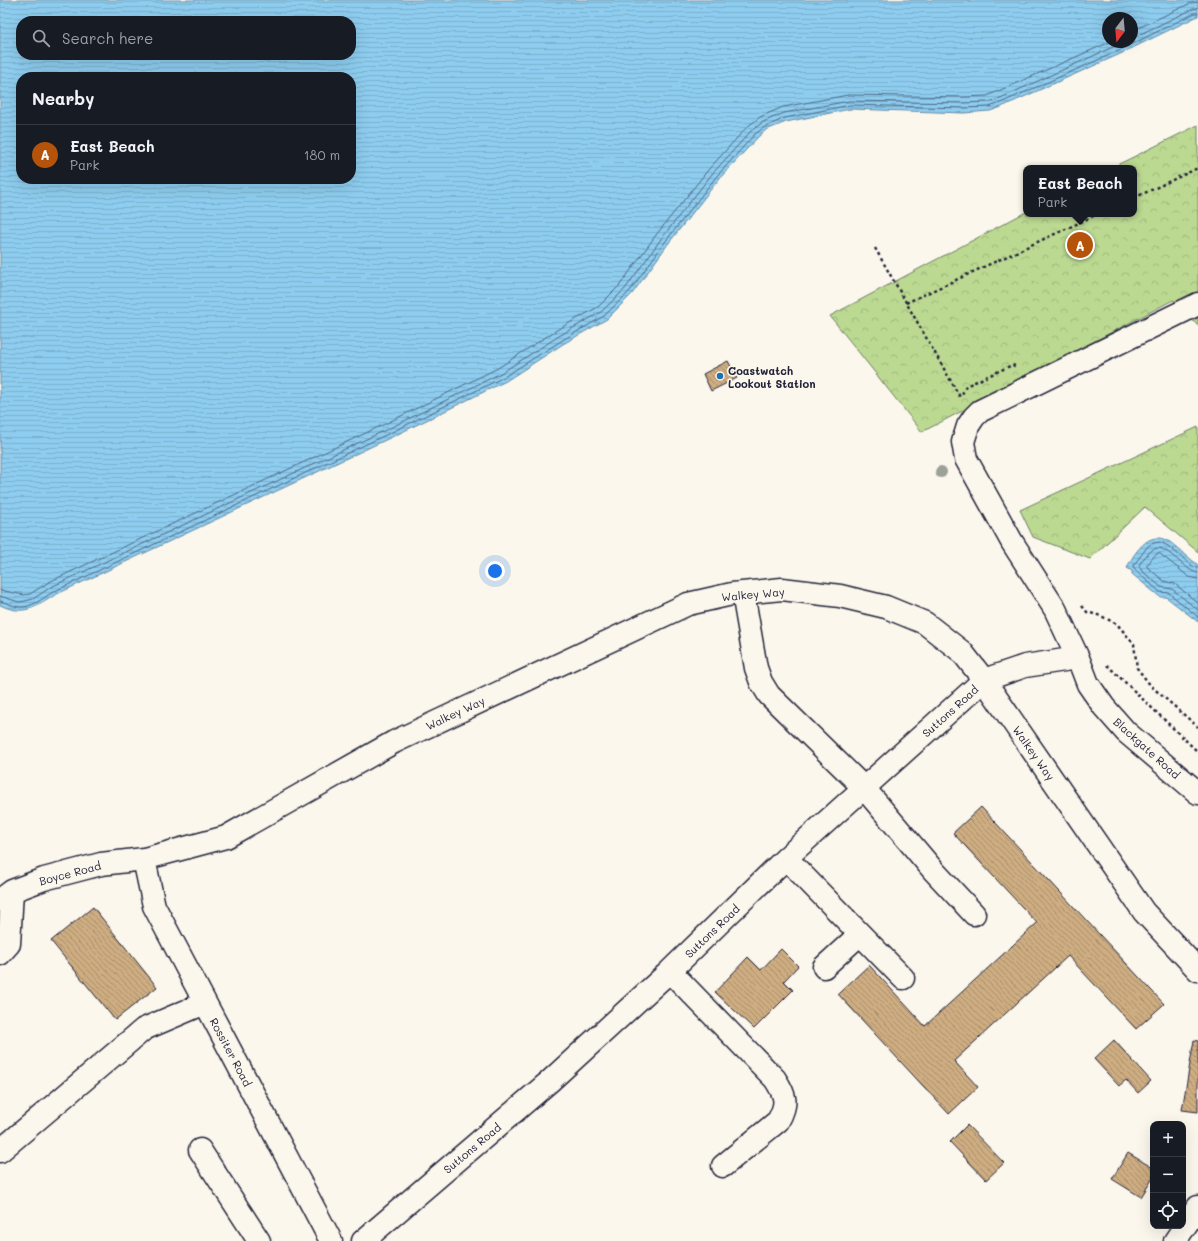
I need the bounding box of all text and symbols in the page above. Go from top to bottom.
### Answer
north arrow [1102,12,1138,48]
search box [16,16,356,60]
icon: search [30,27,52,49]
text: Search here [62,28,153,48]
text: Nearby [32,87,94,109]
text: East Beach [70,136,154,156]
text: A [40,146,50,163]
text: 180 m [304,146,340,163]
text: Park [70,156,99,173]
popup [1023,165,1137,217]
text: East Beach [1038,173,1122,193]
text: Park [1038,193,1067,210]
pin: A [1067,230,1093,260]
place label: Coastwatch Lookout Station [728,363,816,391]
marker: Coastwatch Lookout Station [715,371,725,381]
your location [485,561,505,581]
street label: Walkey Way [721,584,786,604]
street label: Suttons Road [919,682,981,740]
street label: Walkey Way [423,693,487,733]
street label: Blackgate Road [1111,714,1183,782]
street label: Walkey Way [1010,723,1058,783]
street label: Boyce Road [37,858,103,888]
street label: Suttons Road [681,901,743,961]
street label: Rossiter Road [207,1015,255,1089]
street label: Suttons Road [440,1119,504,1176]
map controls [1150,1121,1186,1229]
button: + [1150,1121,1186,1157]
button: − [1150,1157,1186,1193]
button: locate [1150,1193,1186,1229]

